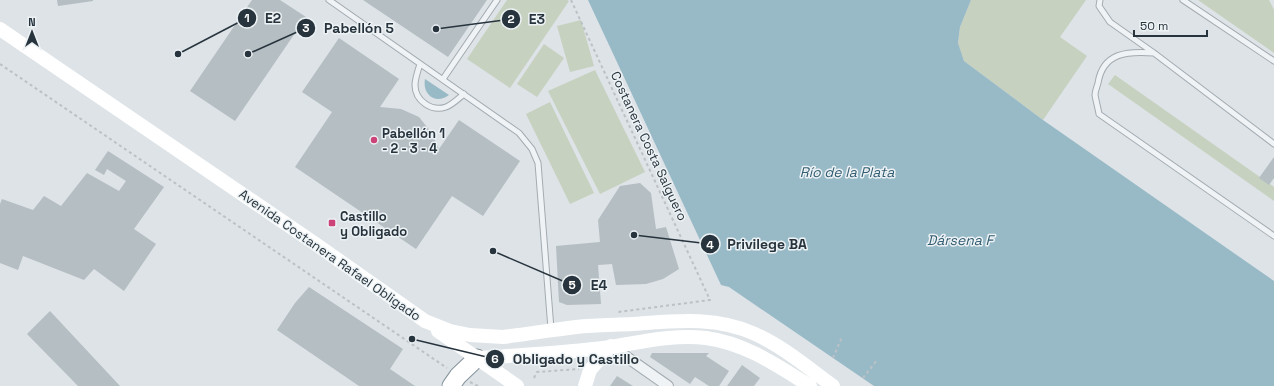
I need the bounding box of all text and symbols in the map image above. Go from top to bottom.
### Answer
callout: E2 [237,5,289,31]
callout: E3 [501,6,553,32]
text: E2 [265,9,281,27]
text: 1 [244,10,250,26]
text: E3 [529,10,545,28]
text: 2 [507,11,515,27]
north arrow [12,12,52,52]
scale bar [1134,12,1207,38]
text: N [28,15,36,29]
callout: Pabellón 5 [296,15,402,41]
text: 50 m [1140,18,1168,34]
text: Pabellón 5 [324,19,394,37]
text: 3 [302,20,310,36]
street label: Costanera Costa Salguero [607,69,691,223]
place label: Pabellón 1 - 2 - 3 - 4 [382,125,445,157]
marker: Pabellón 1 - 2 - 3 - 4 [369,135,379,145]
water label: Río de la Plata [800,163,895,181]
street label: Avenida Costanera Rafael Obligado [236,185,424,325]
place label: Castillo y Obligado [340,208,407,240]
marker: Castillo y Obligado [327,218,337,228]
callout: Privilege BA [700,231,815,257]
water label: Dársena F [927,231,995,249]
text: Privilege BA [727,235,807,253]
text: 4 [706,237,714,253]
callout: E4 [562,272,615,298]
text: E4 [591,276,607,294]
text: 5 [568,277,576,293]
callout: Obligado y Castillo [485,346,647,372]
text: Obligado y Castillo [513,350,639,368]
text: 6 [491,351,499,367]

